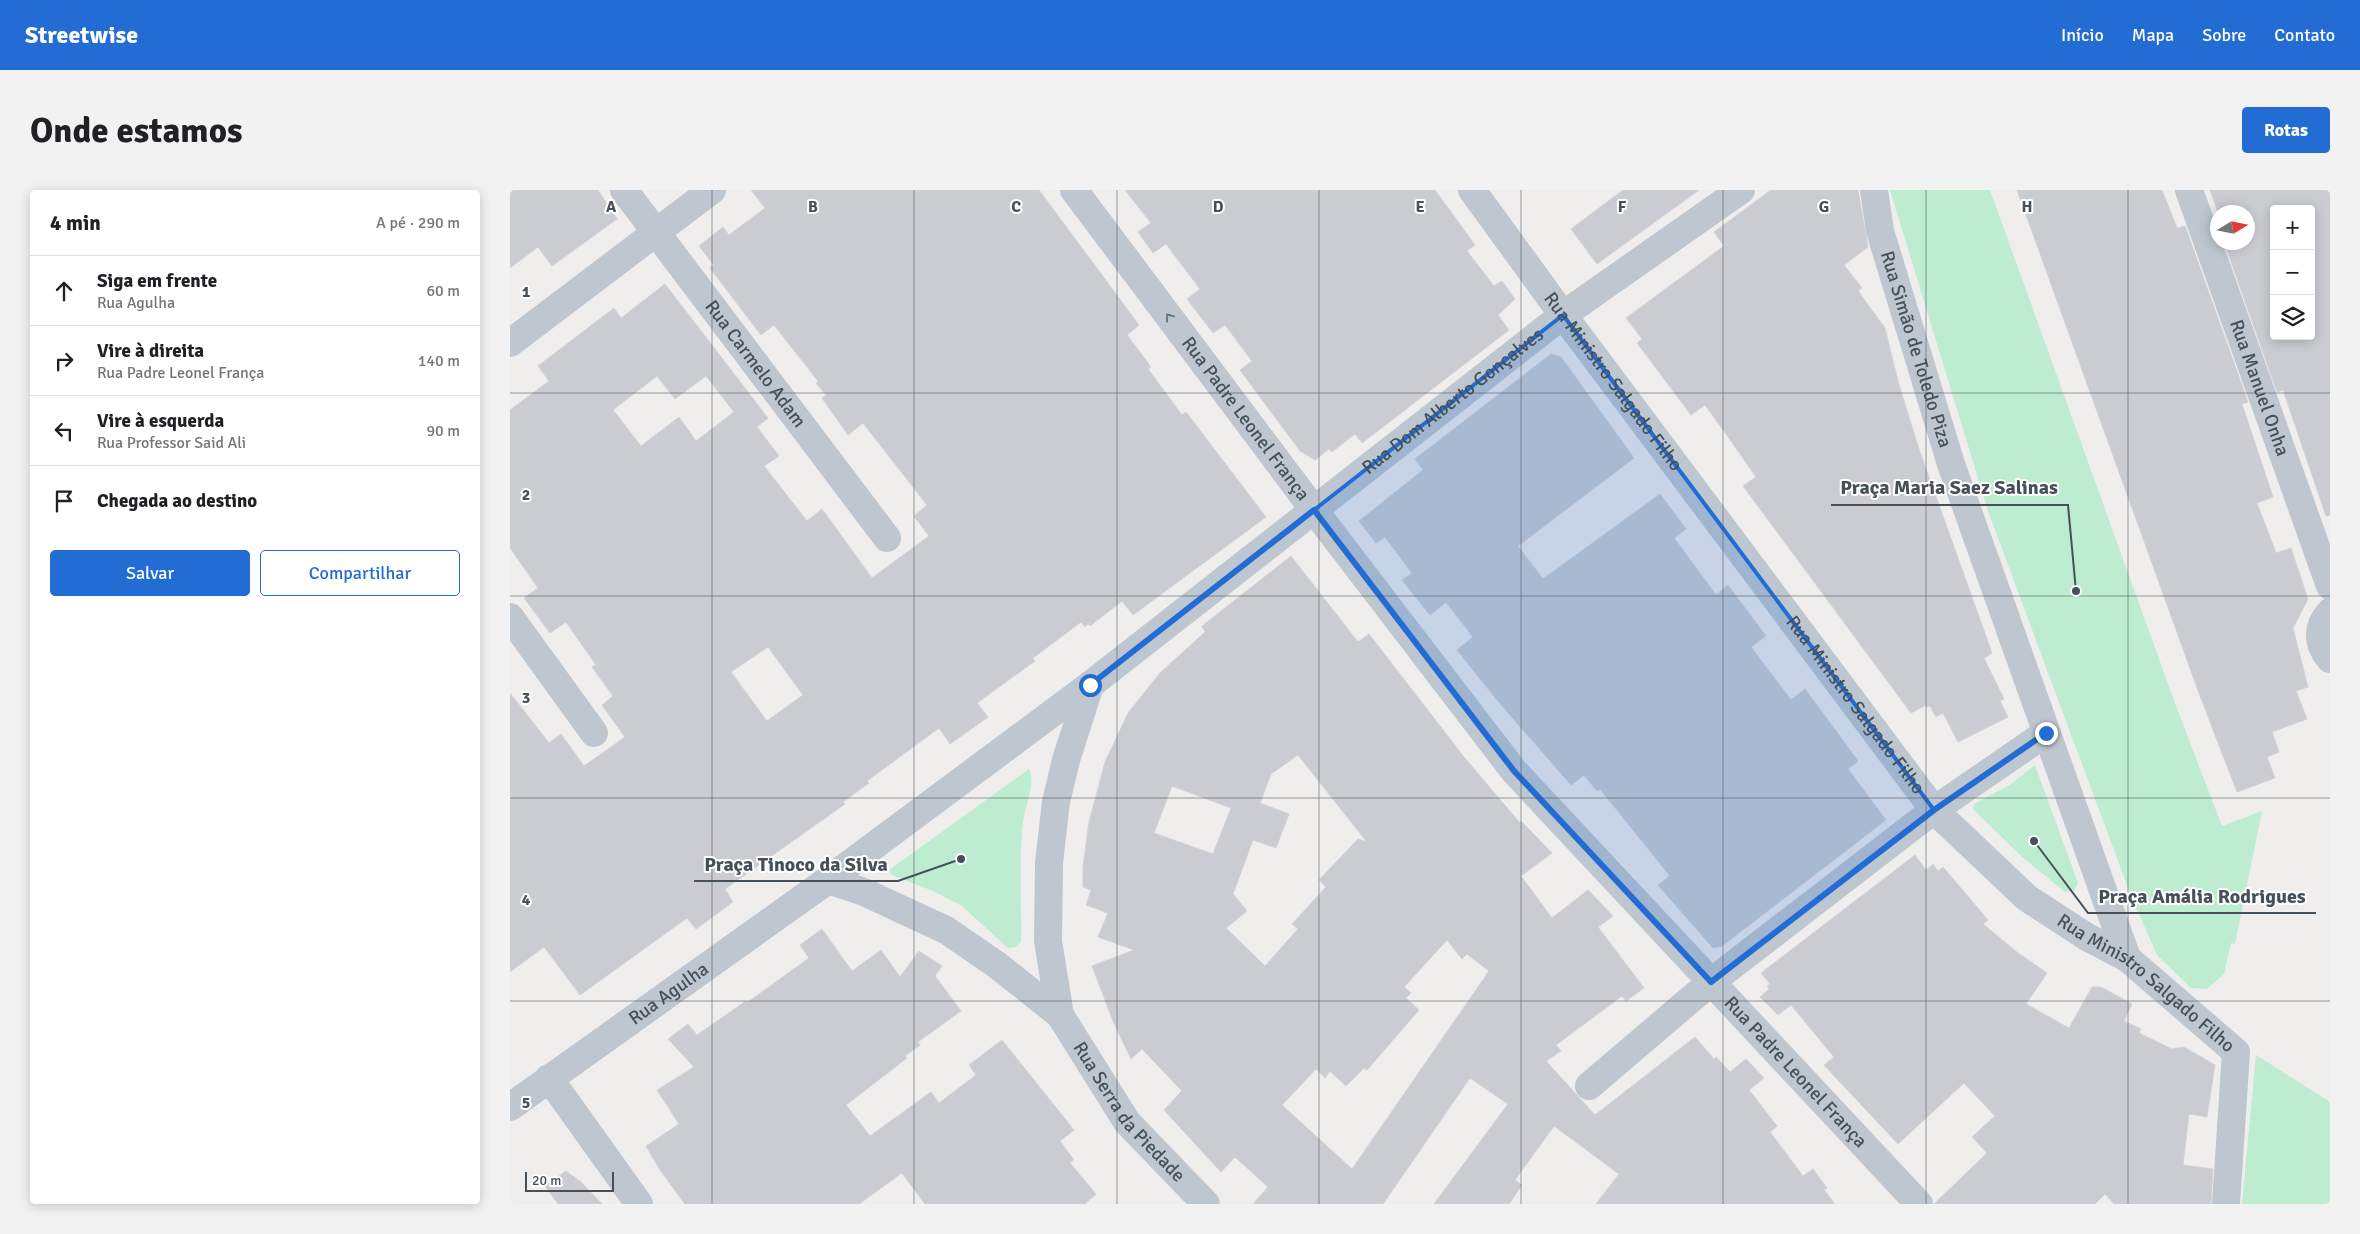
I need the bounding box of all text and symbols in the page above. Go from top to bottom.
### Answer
text: Streetwise [25,20,138,50]
text: Início [2061,24,2104,46]
text: Mapa [2132,24,2174,46]
text: Sobre [2202,24,2246,46]
text: Contato [2274,24,2335,46]
button: Rotas [2242,107,2330,153]
text: Onde estamos [30,109,242,152]
text: A [606,197,617,217]
text: B [808,197,818,217]
text: C [1011,197,1021,217]
text: D [1213,197,1224,217]
text: E [1415,197,1425,217]
text: F [1618,197,1627,217]
text: G [1819,197,1829,217]
text: H [2022,197,2032,217]
north arrow [2210,205,2255,250]
map controls [2270,205,2315,340]
button: + [2270,205,2315,250]
text: 4 min [50,210,101,236]
text: A pé · 290 m [376,213,460,233]
street label: Rua Simão de Toledo Piza [1875,248,1957,450]
button: − [2270,250,2315,295]
text: Siga em frente [97,269,217,293]
icon: ahead [50,277,78,305]
text: 60 m [426,281,460,301]
text: 1 [522,282,531,302]
street label: Rua Ministro Salgado Filho [1538,288,1688,476]
text: Rua Agulha [97,293,175,313]
street label: Rua Carmelo Adam [700,295,811,432]
button: layers [2270,295,2315,340]
one-way arrow [1166,313,1175,323]
street label: Rua Manuel Onha [2224,316,2295,459]
street label: Rua Dom Alberto Gonçalves [1357,323,1548,480]
street label: Rua Padre Leonel França [1176,332,1315,506]
text: Vire à direita [97,339,204,363]
icon: right [50,347,78,375]
text: 140 m [418,351,460,371]
text: Rua Padre Leonel França [97,363,264,383]
text: Vire à esquerda [97,409,224,433]
icon: left [50,417,78,445]
text: 90 m [426,421,460,441]
text: Rua Professor Said Ali [97,433,246,453]
callout: Praça Maria Saez Salinas [1831,470,2068,505]
text: Praça Maria Saez Salinas [1840,475,2058,500]
text: 2 [522,485,530,505]
icon: arrive [50,487,78,515]
text: Chegada ao destino [97,489,257,513]
button: Salvar [50,550,250,596]
button: Compartilhar [260,550,460,596]
street label: Rua Ministro Salgado Filho [1781,611,1930,799]
route start [1079,674,1102,697]
text: 3 [522,688,530,708]
route end [2035,722,2058,745]
callout: Praça Tinoco da Silva [694,846,898,881]
text: Praça Tinoco da Silva [704,852,888,877]
callout: Praça Amália Rodrigues [2088,878,2316,913]
text: Praça Amália Rodrigues [2098,884,2306,909]
text: 4 [522,890,531,910]
street label: Rua Ministro Salgado Filho [2052,909,2240,1058]
street label: Rua Agulha [624,957,713,1030]
street label: Rua Padre Leonel França [1719,991,1872,1153]
street label: Rua Serra da Piedade [1068,1037,1190,1187]
text: 5 [522,1093,530,1113]
scale bar [525,1169,614,1192]
text: 20 m [532,1172,561,1189]

